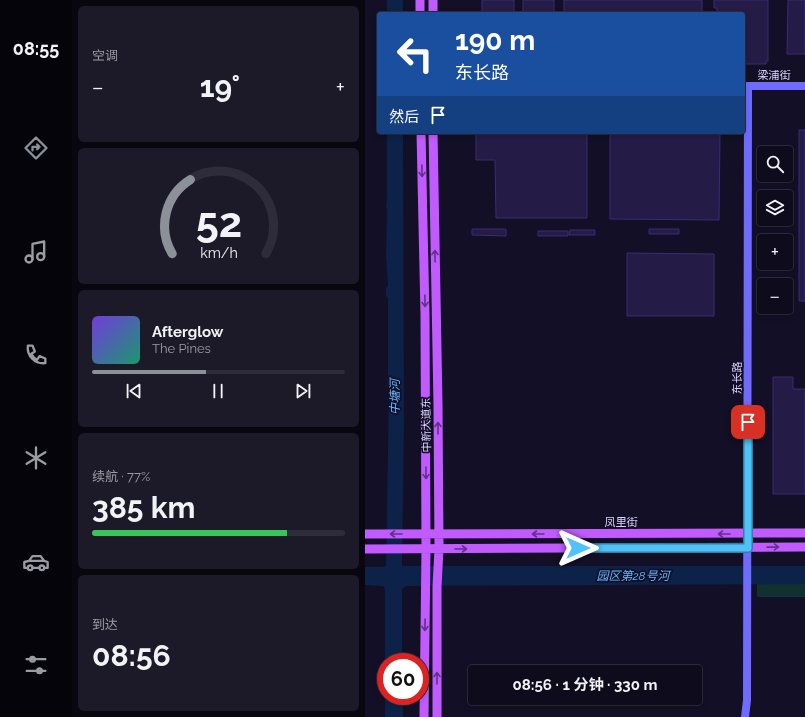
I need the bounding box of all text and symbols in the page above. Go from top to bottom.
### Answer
text: 190 m [455,24,535,57]
icon: left [389,28,441,80]
text: 08:55 [13,38,59,59]
text: 空调 [92,48,118,63]
text: 东长路 [455,62,509,83]
text: 19° [200,69,240,104]
street label: 梁浦街 [758,69,791,82]
text: − [92,74,104,100]
text: + [336,74,345,100]
icon: arrive [427,104,449,126]
text: 然后 [389,108,419,126]
icon: directions [22,134,50,162]
map controls [757,146,793,314]
button: search [757,146,793,182]
one-way arrow [418,164,425,177]
button: layers [757,190,793,226]
text: 52 [195,198,242,247]
button: + [757,234,793,270]
icon: music [22,238,50,266]
text: km/h [200,245,237,261]
one-way arrow [431,250,439,263]
button: − [757,278,793,314]
one-way arrow [421,294,428,307]
text: Afterglow [152,323,223,341]
icon: phone [22,341,50,369]
text: The Pines [152,341,211,356]
street label: 东长路 [731,362,744,395]
water label: 中塘河 [388,377,402,415]
icon: previous [123,380,145,402]
icon: pause [207,380,229,402]
icon: next [292,380,314,402]
street label: 中新大道东 [420,397,433,453]
pin [731,405,765,439]
icon: arrive [737,411,759,433]
one-way arrow [434,422,442,435]
icon: climate [22,444,50,472]
one-way arrow [422,466,430,479]
text: 续航 · 77% [92,469,150,484]
text: 385 km [92,490,195,525]
street label: 凤里街 [605,516,638,529]
position arrow [557,527,599,569]
one-way arrow [390,530,403,538]
one-way arrow [532,530,545,538]
one-way arrow [718,530,731,538]
one-way arrow [766,543,779,551]
one-way arrow [454,545,467,553]
icon: car [22,548,50,576]
water label: 园区第28号河 [597,569,671,583]
text: 到达 [92,617,118,632]
one-way arrow [421,618,429,631]
text: 08:56 [92,638,171,673]
icon: filters [22,651,50,679]
speed limit sign: 60 [377,653,429,705]
one-way arrow [433,672,441,685]
text: 08:56 · 1 分钟 · 330 m [512,676,658,694]

